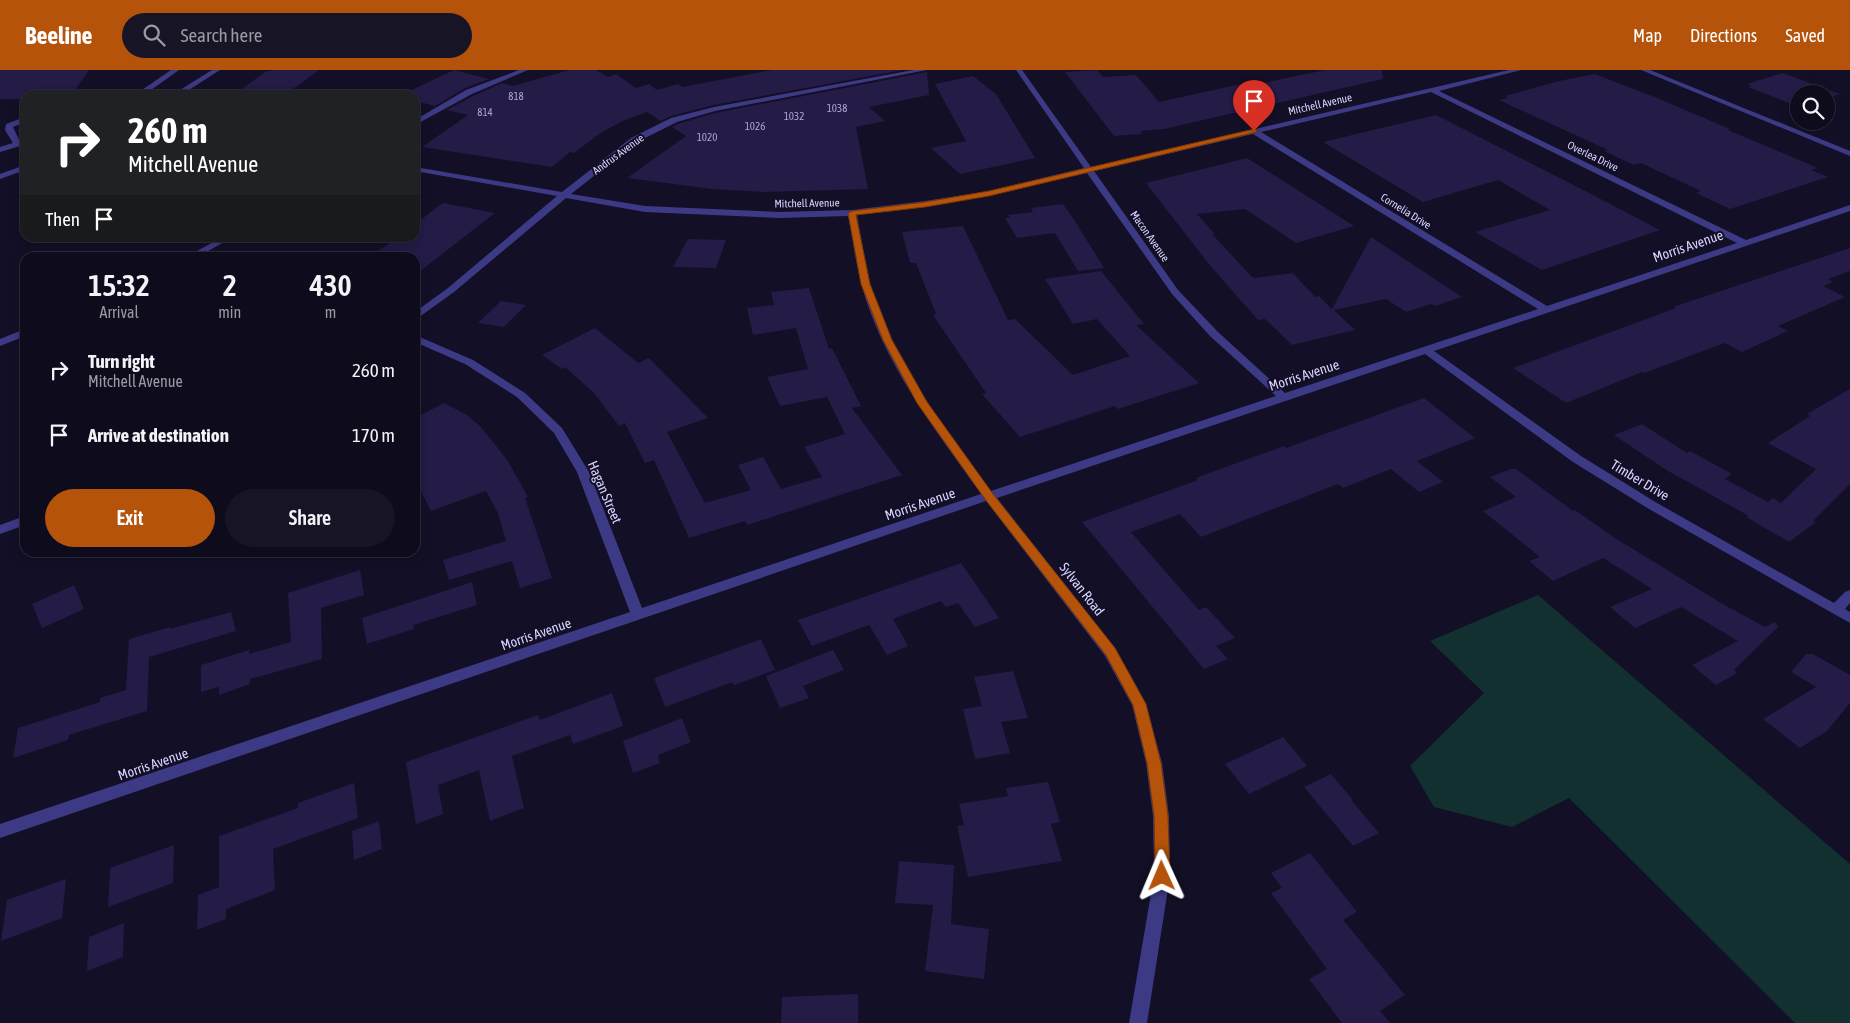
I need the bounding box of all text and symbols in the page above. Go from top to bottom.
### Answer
search box [122,13,472,58]
icon: search [140,21,168,49]
text: Beeline [25,22,92,49]
text: Search here [180,24,262,46]
text: Map [1633,25,1662,46]
text: Directions [1690,25,1757,46]
text: Saved [1785,25,1825,46]
pin [1233,80,1275,131]
map controls [1790,85,1835,130]
button: search [1790,85,1835,130]
icon: arrive [1240,87,1268,115]
house number: 818 [508,90,524,102]
street label: Mitchell Avenue [1287,91,1353,117]
house number: 1038 [827,102,847,114]
house number: 814 [477,106,493,118]
icon: right [45,110,110,175]
text: 260 m [128,110,207,150]
house number: 1032 [784,110,804,122]
house number: 1026 [745,120,765,132]
street label: Andrus Avenue [590,131,646,177]
house number: 1020 [697,131,717,143]
street label: Overlea Drive [1566,139,1620,173]
text: Mitchell Avenue [128,151,258,177]
street label: Cornelia Drive [1379,191,1433,231]
street label: Mitchell Avenue [774,196,840,210]
icon: arrive [90,205,118,233]
text: Then [45,208,80,230]
street label: Macon Avenue [1128,208,1172,264]
street label: Morris Avenue [1651,227,1725,265]
text: 15:32 [88,268,150,302]
text: 2 [223,268,237,302]
text: 430 [309,268,352,302]
text: Arrival [100,303,139,321]
text: min [218,303,241,321]
text: m [325,303,336,321]
text: Turn right [88,350,155,372]
icon: right [45,356,73,384]
street label: Morris Avenue [1267,356,1341,394]
text: 260 m [352,359,395,381]
text: Mitchell Avenue [88,372,183,390]
icon: arrive [45,421,73,449]
text: Arrive at destination [88,424,229,446]
text: 170 m [352,424,395,446]
street label: Timber Drive [1608,456,1672,504]
street label: Hagan Street [585,458,625,526]
street label: Morris Avenue [883,485,957,523]
button: Exit [45,489,215,547]
button: Share [225,489,395,547]
street label: Sylvan Road [1056,559,1108,619]
street label: Morris Avenue [499,615,573,653]
street label: Morris Avenue [116,745,190,783]
position arrow [1135,849,1187,901]

